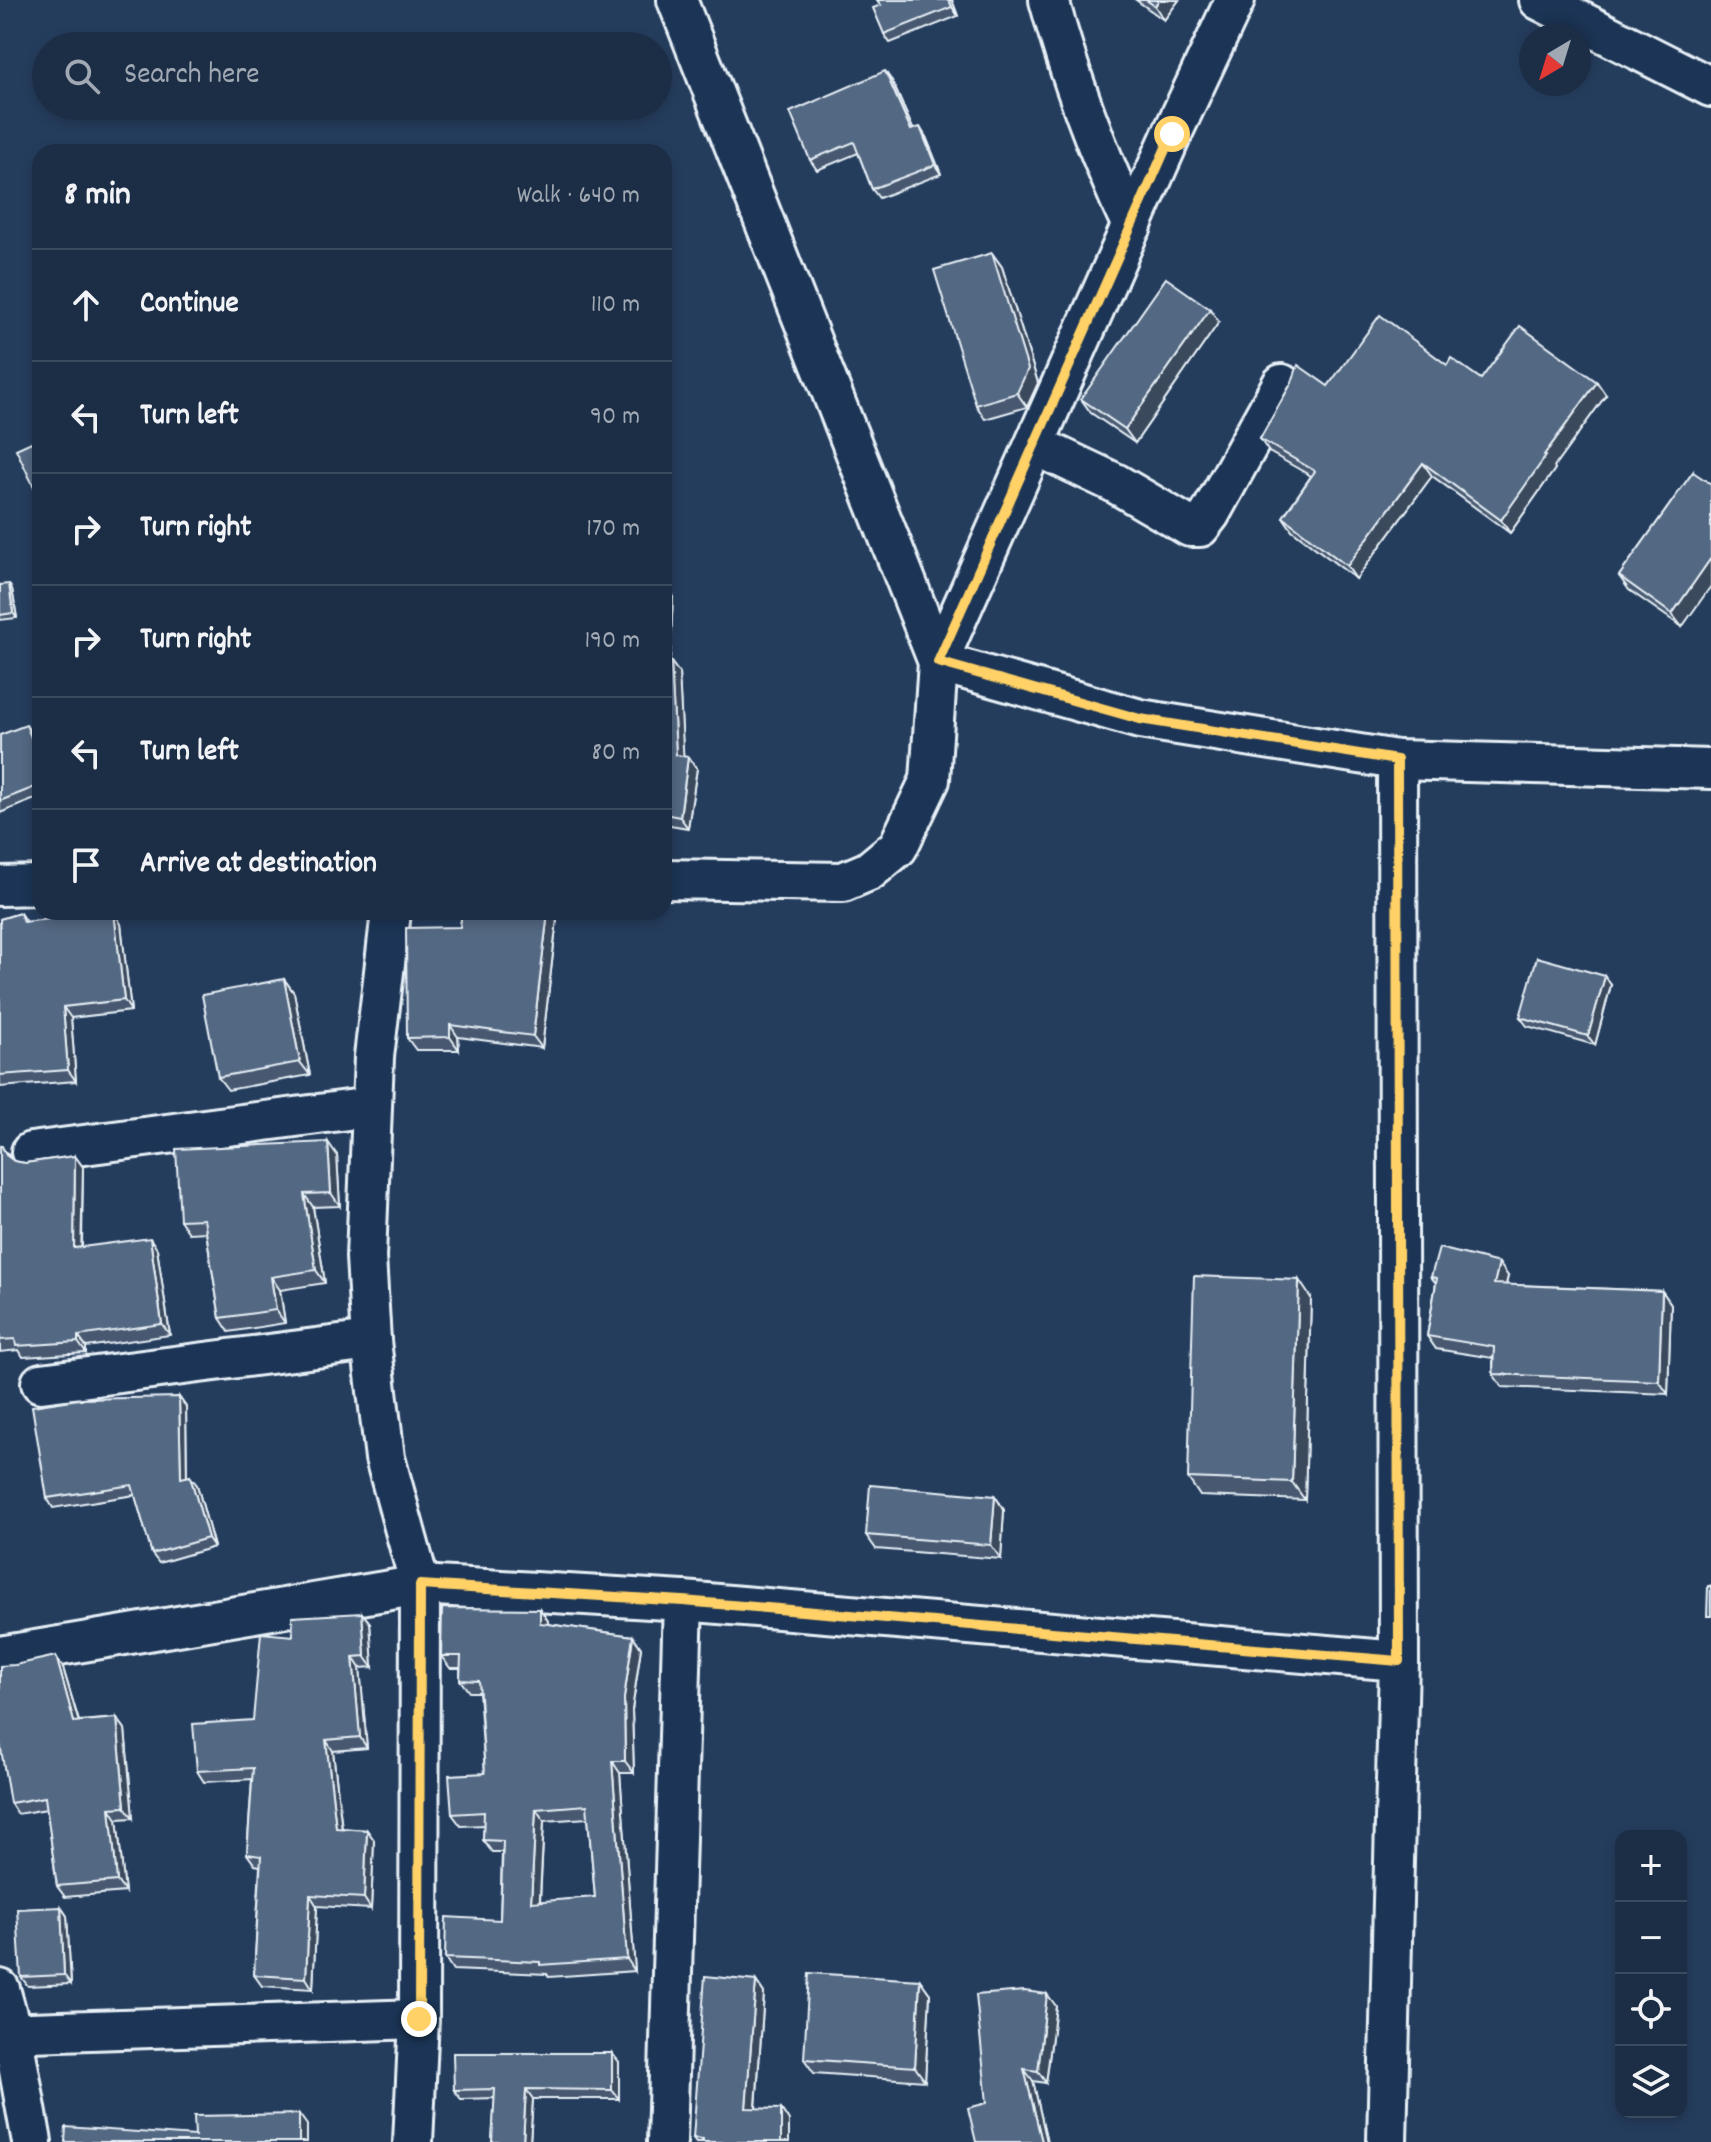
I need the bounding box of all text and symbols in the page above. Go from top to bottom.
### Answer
north arrow [1519,24,1591,96]
search box [32,32,672,120]
icon: search [60,54,104,98]
text: Search here [124,55,260,98]
route start [1154,116,1190,152]
text: 8 min [64,172,131,221]
text: Walk · 640 m [517,178,640,215]
icon: ahead [64,283,108,327]
text: Continue [140,284,239,327]
text: 110 m [591,287,640,324]
icon: left [64,395,108,439]
text: Turn left [140,396,239,439]
text: 90 m [590,399,640,436]
icon: right [64,507,108,551]
text: Turn right [140,508,251,551]
text: 170 m [586,511,640,548]
icon: right [64,619,108,663]
text: Turn right [140,620,251,663]
text: 190 m [584,623,640,660]
icon: left [64,731,108,775]
text: Turn left [140,732,239,775]
text: 80 m [592,735,640,772]
icon: arrive [64,843,108,887]
text: Arrive at destination [140,844,377,887]
map controls [1615,1830,1687,2118]
button: + [1615,1830,1687,1902]
button: − [1615,1902,1687,1974]
button: locate [1615,1974,1687,2046]
route end [401,2001,437,2037]
button: layers [1615,2046,1687,2118]

